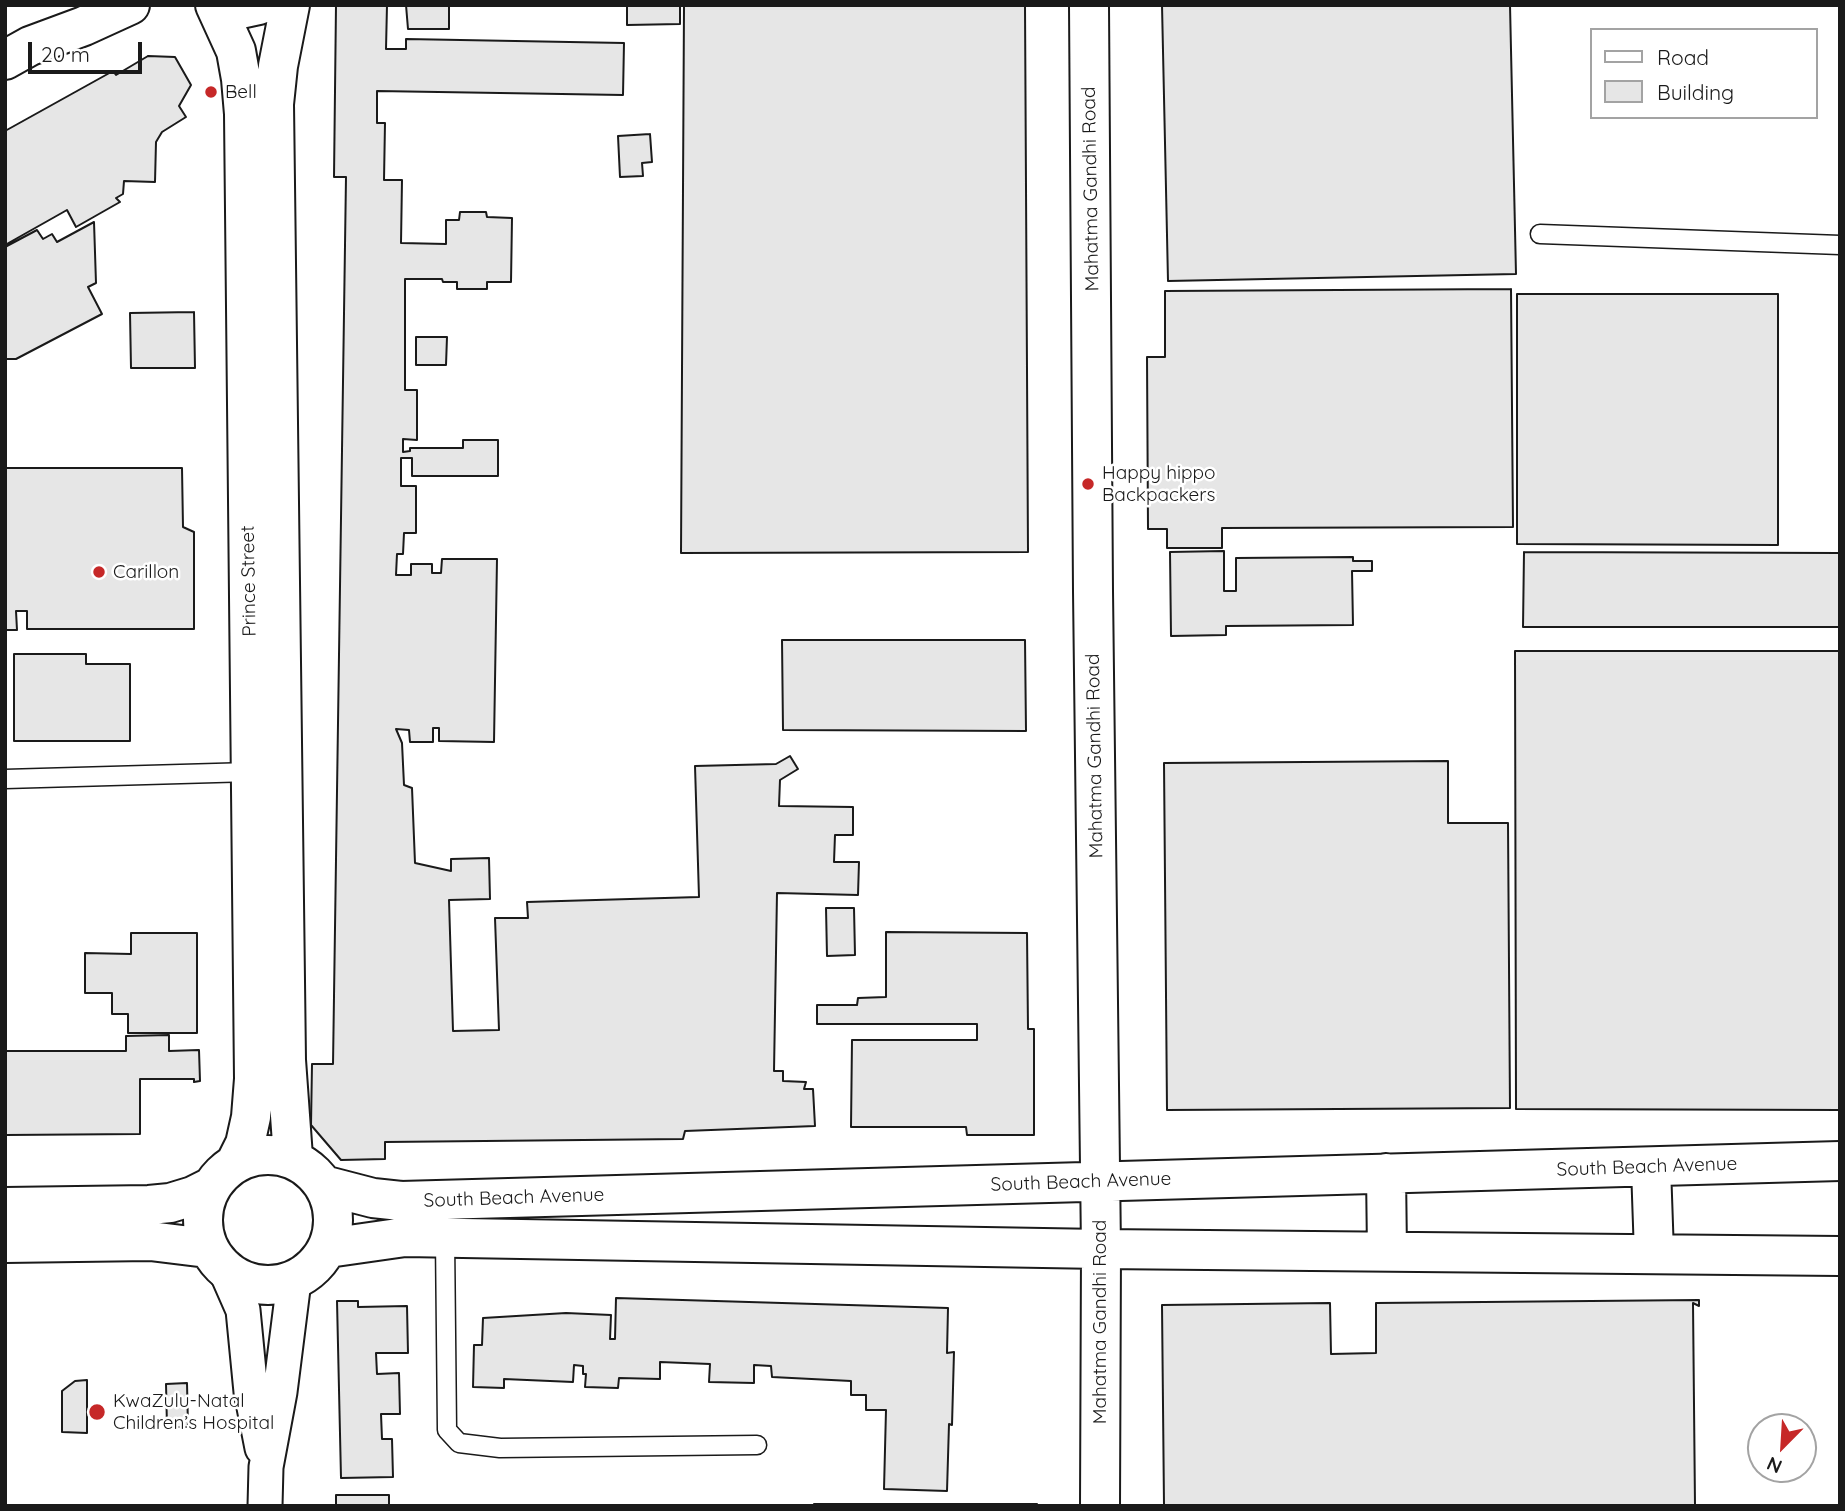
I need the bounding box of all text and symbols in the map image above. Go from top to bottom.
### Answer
scale bar [32,28,145,72]
legend [1590,28,1817,119]
text: 20 m [41,41,90,67]
text: Road [1657,44,1709,70]
text: Building [1657,79,1734,105]
place label: Bell [225,81,257,103]
marker: Bell [203,84,219,100]
street label: Mahatma Gandhi Road [1078,86,1104,292]
place label: Happy hippo Backpackers [1102,462,1216,506]
marker: Happy hippo Backpackers [1080,476,1096,492]
street label: Prince Street [237,525,261,637]
place label: Carillon [113,561,179,583]
marker: Carillon [91,564,107,580]
street label: Mahatma Gandhi Road [1082,653,1108,859]
street label: South Beach Avenue [1556,1152,1738,1182]
street label: South Beach Avenue [990,1167,1172,1197]
street label: South Beach Avenue [423,1183,605,1213]
street label: Mahatma Gandhi Road [1089,1220,1111,1424]
place label: KwaZulu-Natal Children’s Hospital [113,1390,274,1434]
marker: KwaZulu-Natal Children’s Hospital [87,1402,107,1422]
north arrow [1747,1413,1817,1483]
text: N [1763,1452,1786,1479]

